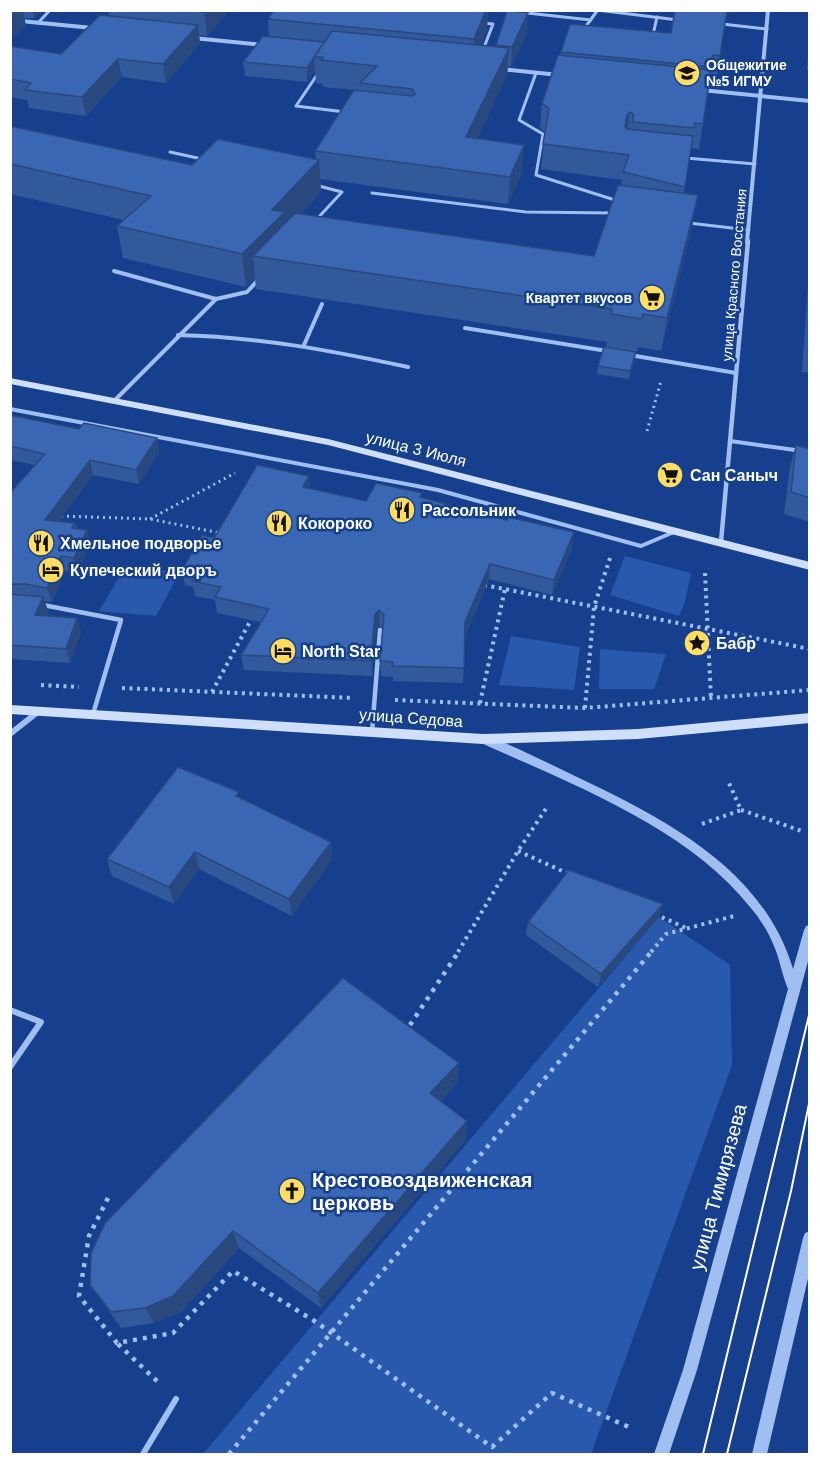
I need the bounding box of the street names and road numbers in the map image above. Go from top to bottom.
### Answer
street label: улица Красного Восстания [718,188,750,362]
street label: улица 3 Июля [364,428,468,470]
street label: улица Седова [359,706,464,730]
street label: улица Тимирязева [685,1101,751,1273]

